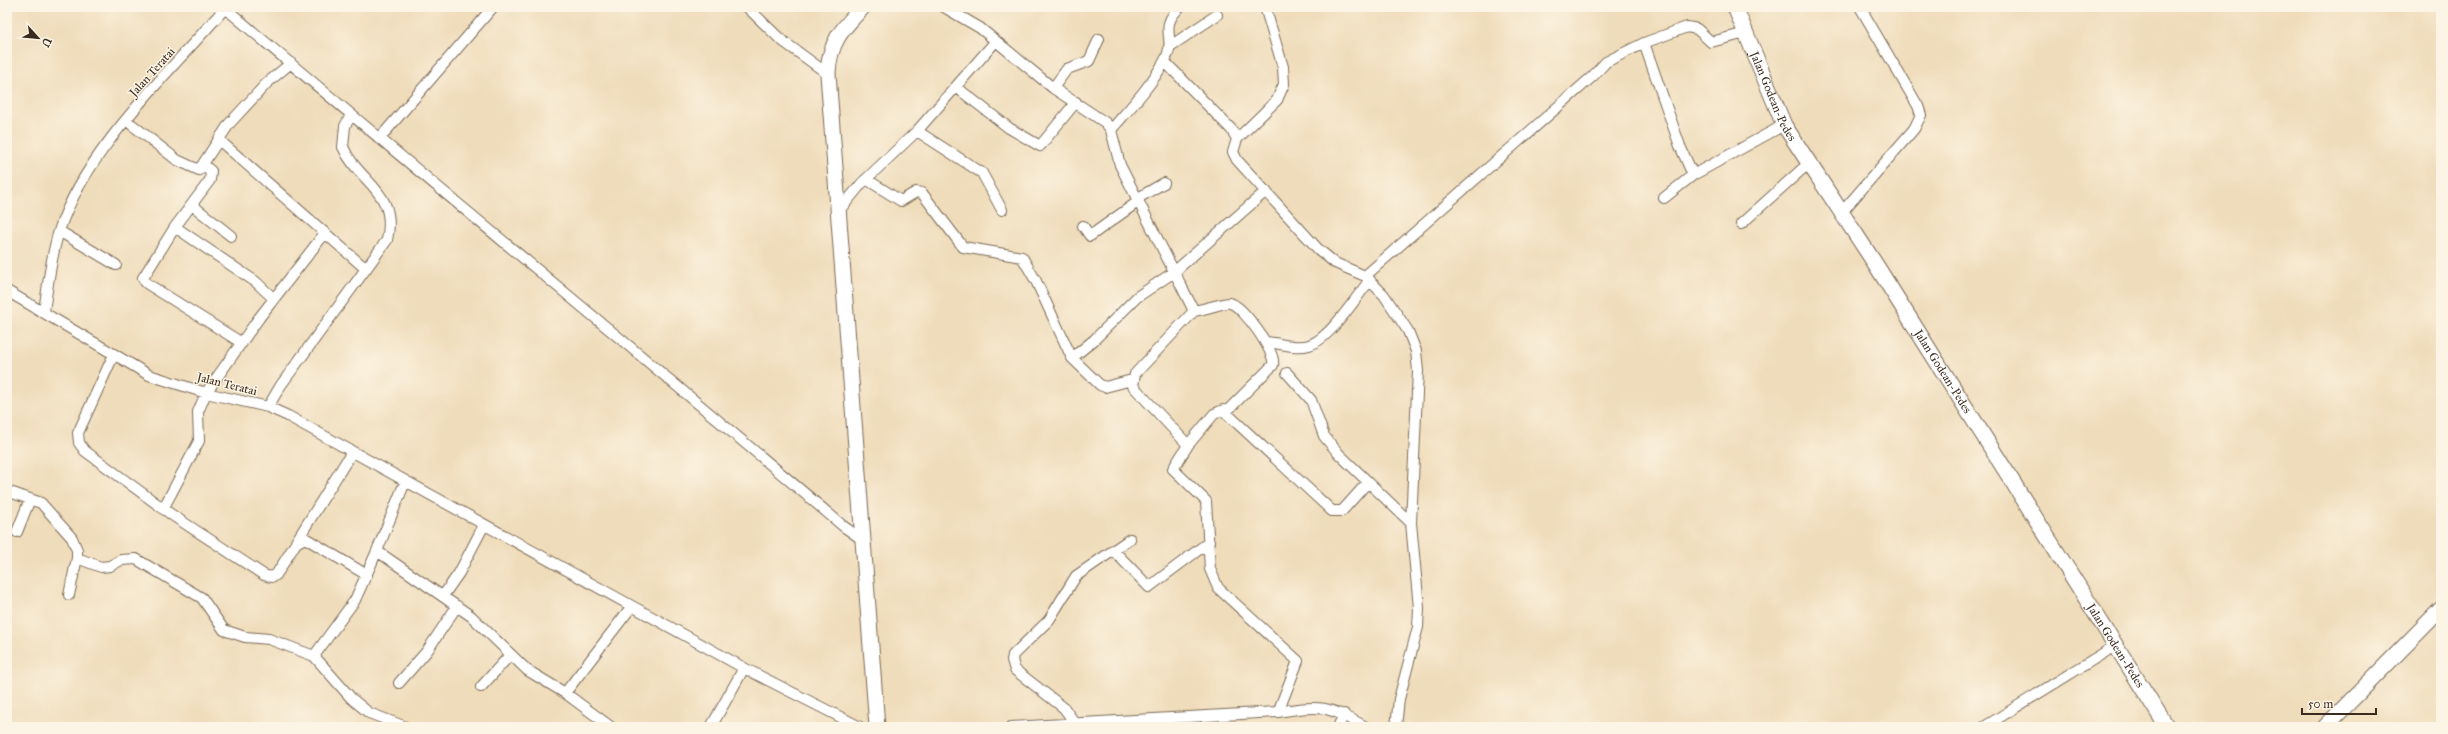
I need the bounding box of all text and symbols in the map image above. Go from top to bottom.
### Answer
north arrow [18,18,58,58]
text: U [39,35,54,49]
street label: Jalan Teratai [125,44,179,102]
street label: Jalan Godean-Pedes [1746,47,1799,143]
street label: Jalan Godean-Pedes [1909,325,1975,416]
street label: Jalan Teratai [193,369,259,399]
street label: Jalan Godean-Pedes [2082,599,2147,690]
scale bar [2302,690,2376,716]
text: 50 m [2308,697,2333,711]

